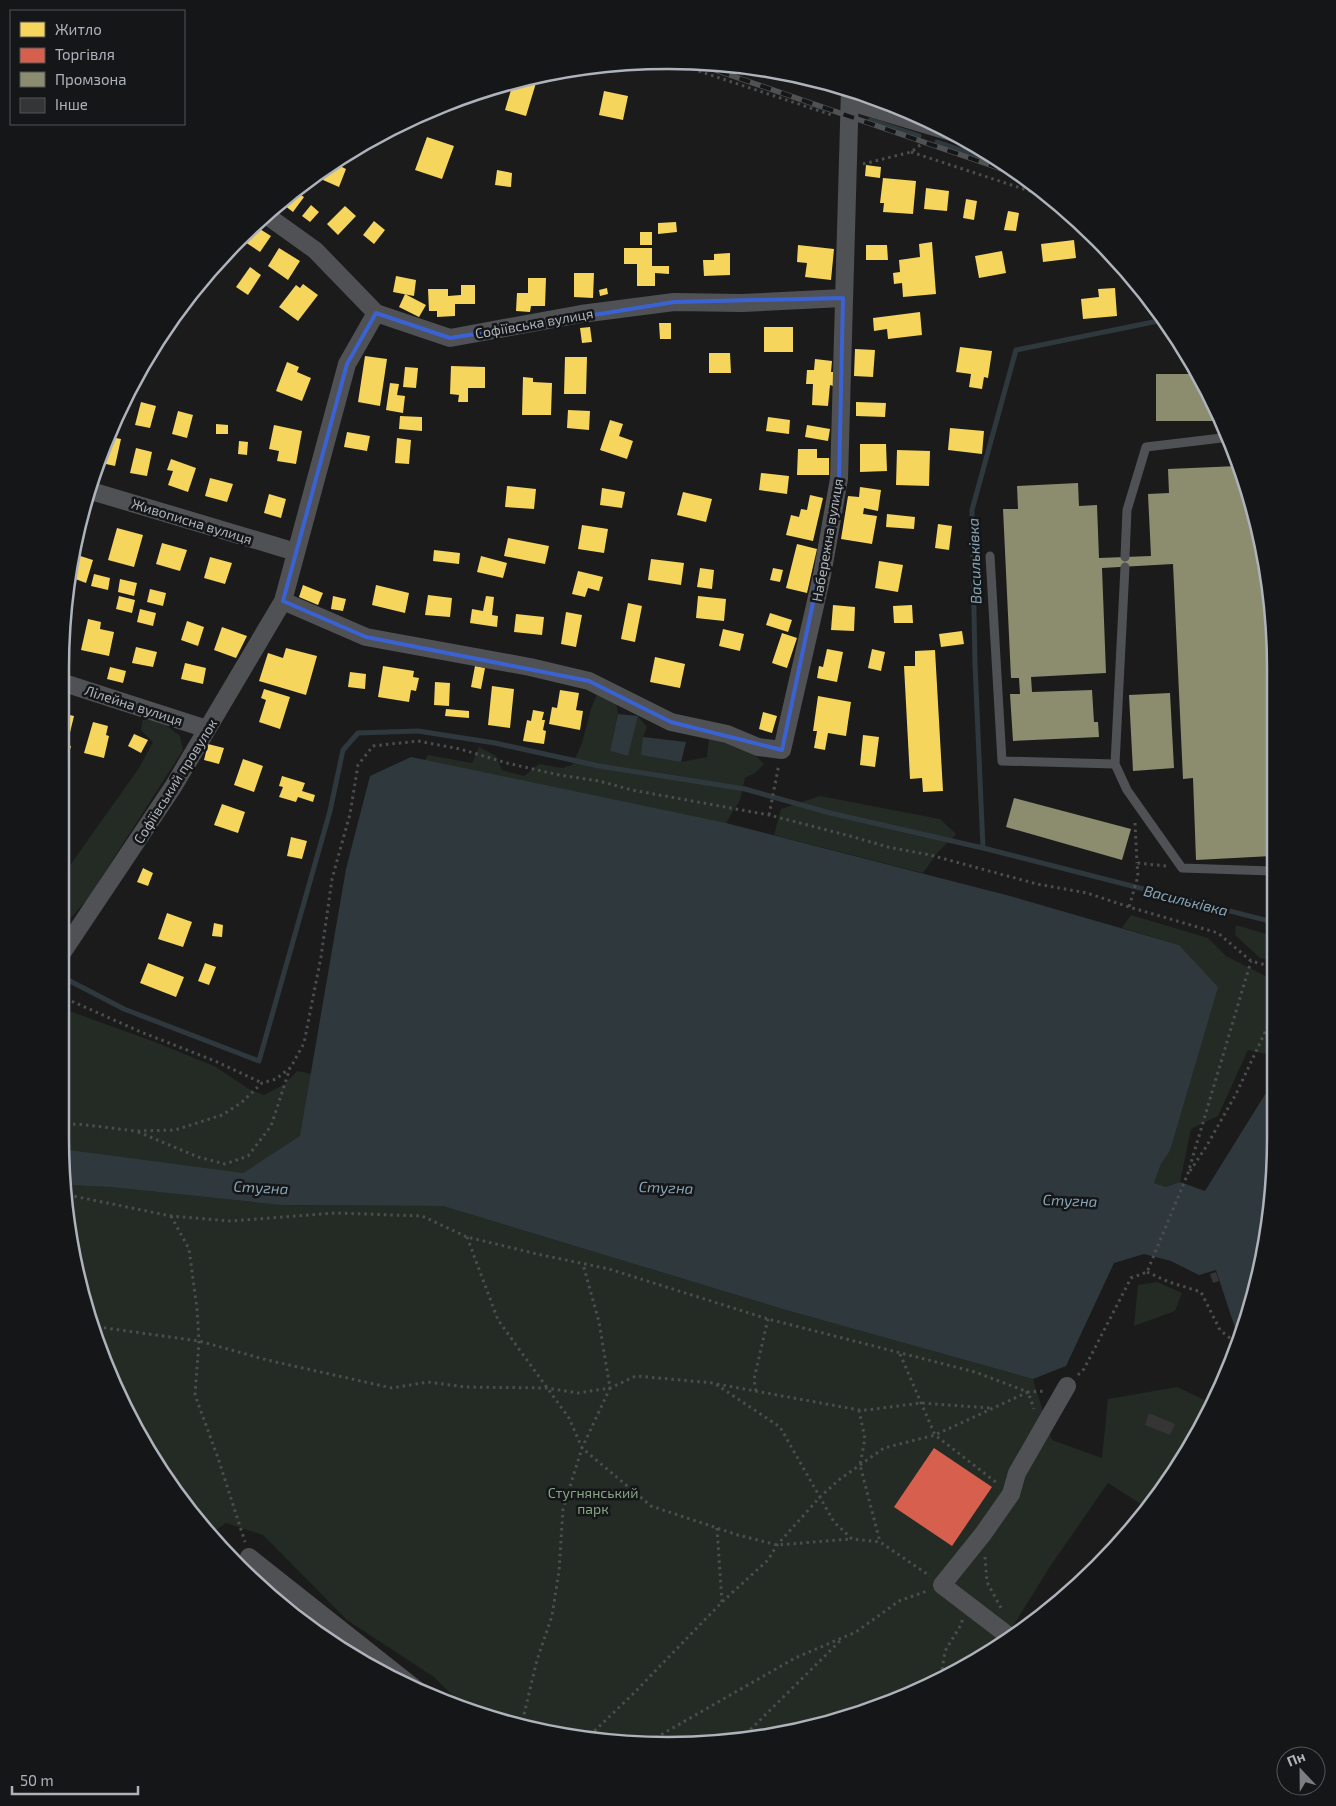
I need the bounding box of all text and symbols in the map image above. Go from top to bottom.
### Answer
legend [10,10,185,125]
text: Житло [55,20,102,38]
text: Торгівля [55,45,115,63]
text: Промзона [55,70,127,88]
text: Інше [55,95,88,113]
street label: Софіївська вулиця [474,304,594,342]
street label: Набережна вулиця [808,477,846,603]
street label: Живописна вулиця [130,495,254,547]
water label: Васильківка [963,518,985,604]
street label: Лілейна вулиця [83,681,185,729]
street label: Софіївський провулок [130,715,221,847]
water label: Васильківка [1142,881,1230,919]
water label: Стугна [233,1177,289,1197]
water label: Стугна [638,1177,694,1197]
water label: Стугна [1042,1190,1098,1210]
park label: Стугнянський парк [548,1484,638,1517]
north arrow [1276,1746,1326,1796]
text: Пн [1284,1747,1308,1770]
scale bar [12,1764,139,1796]
text: 50 m [20,1771,54,1789]

